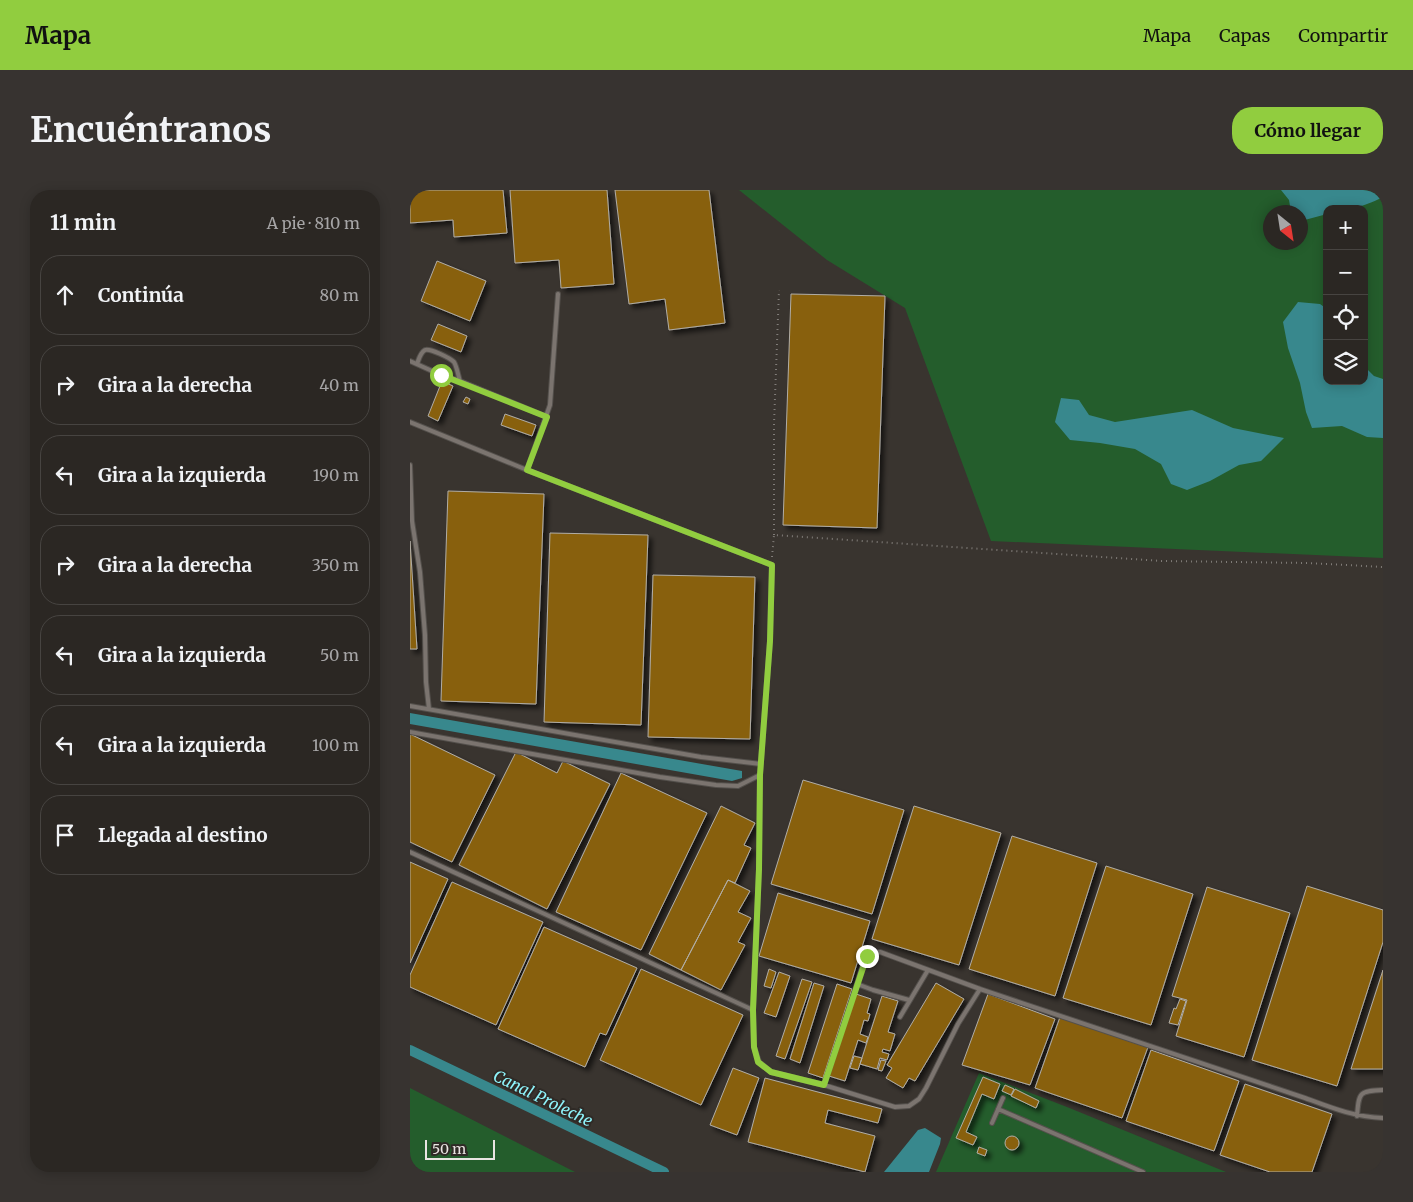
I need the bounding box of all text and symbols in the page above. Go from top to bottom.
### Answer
text: Mapa [25,20,91,51]
text: Mapa [1143,24,1191,47]
text: Capas [1219,24,1270,47]
text: Compartir [1298,24,1388,47]
button: Cómo llegar [1232,107,1383,154]
text: Encuéntranos [30,108,271,152]
north arrow [1263,205,1308,250]
map controls [1323,205,1368,385]
button: + [1323,205,1368,250]
text: 11 min [50,209,116,236]
text: A pie · 810 m [267,213,360,233]
button: − [1323,250,1368,295]
icon: ahead [51,281,79,309]
text: Continúa [98,283,184,307]
text: 80 m [320,285,359,305]
button: locate [1323,295,1368,340]
button: layers [1323,340,1368,385]
route start [430,364,453,387]
icon: right [51,371,79,399]
text: Gira a la derecha [98,373,252,397]
text: 40 m [319,375,359,395]
icon: left [51,461,79,489]
text: Gira a la izquierda [98,463,266,487]
text: 190 m [313,465,359,485]
icon: right [51,551,79,579]
text: Gira a la derecha [98,553,252,577]
text: 350 m [312,555,359,575]
icon: left [51,641,79,669]
text: Gira a la izquierda [98,643,266,667]
text: 50 m [320,645,359,665]
icon: left [51,731,79,759]
text: Gira a la izquierda [98,733,266,757]
text: 100 m [312,735,359,755]
icon: arrive [51,821,79,849]
text: Llegada al destino [98,823,268,847]
route end [856,945,879,968]
water label: Canal Proleche [490,1065,596,1131]
scale bar [425,1137,495,1160]
text: 50 m [432,1140,466,1158]

